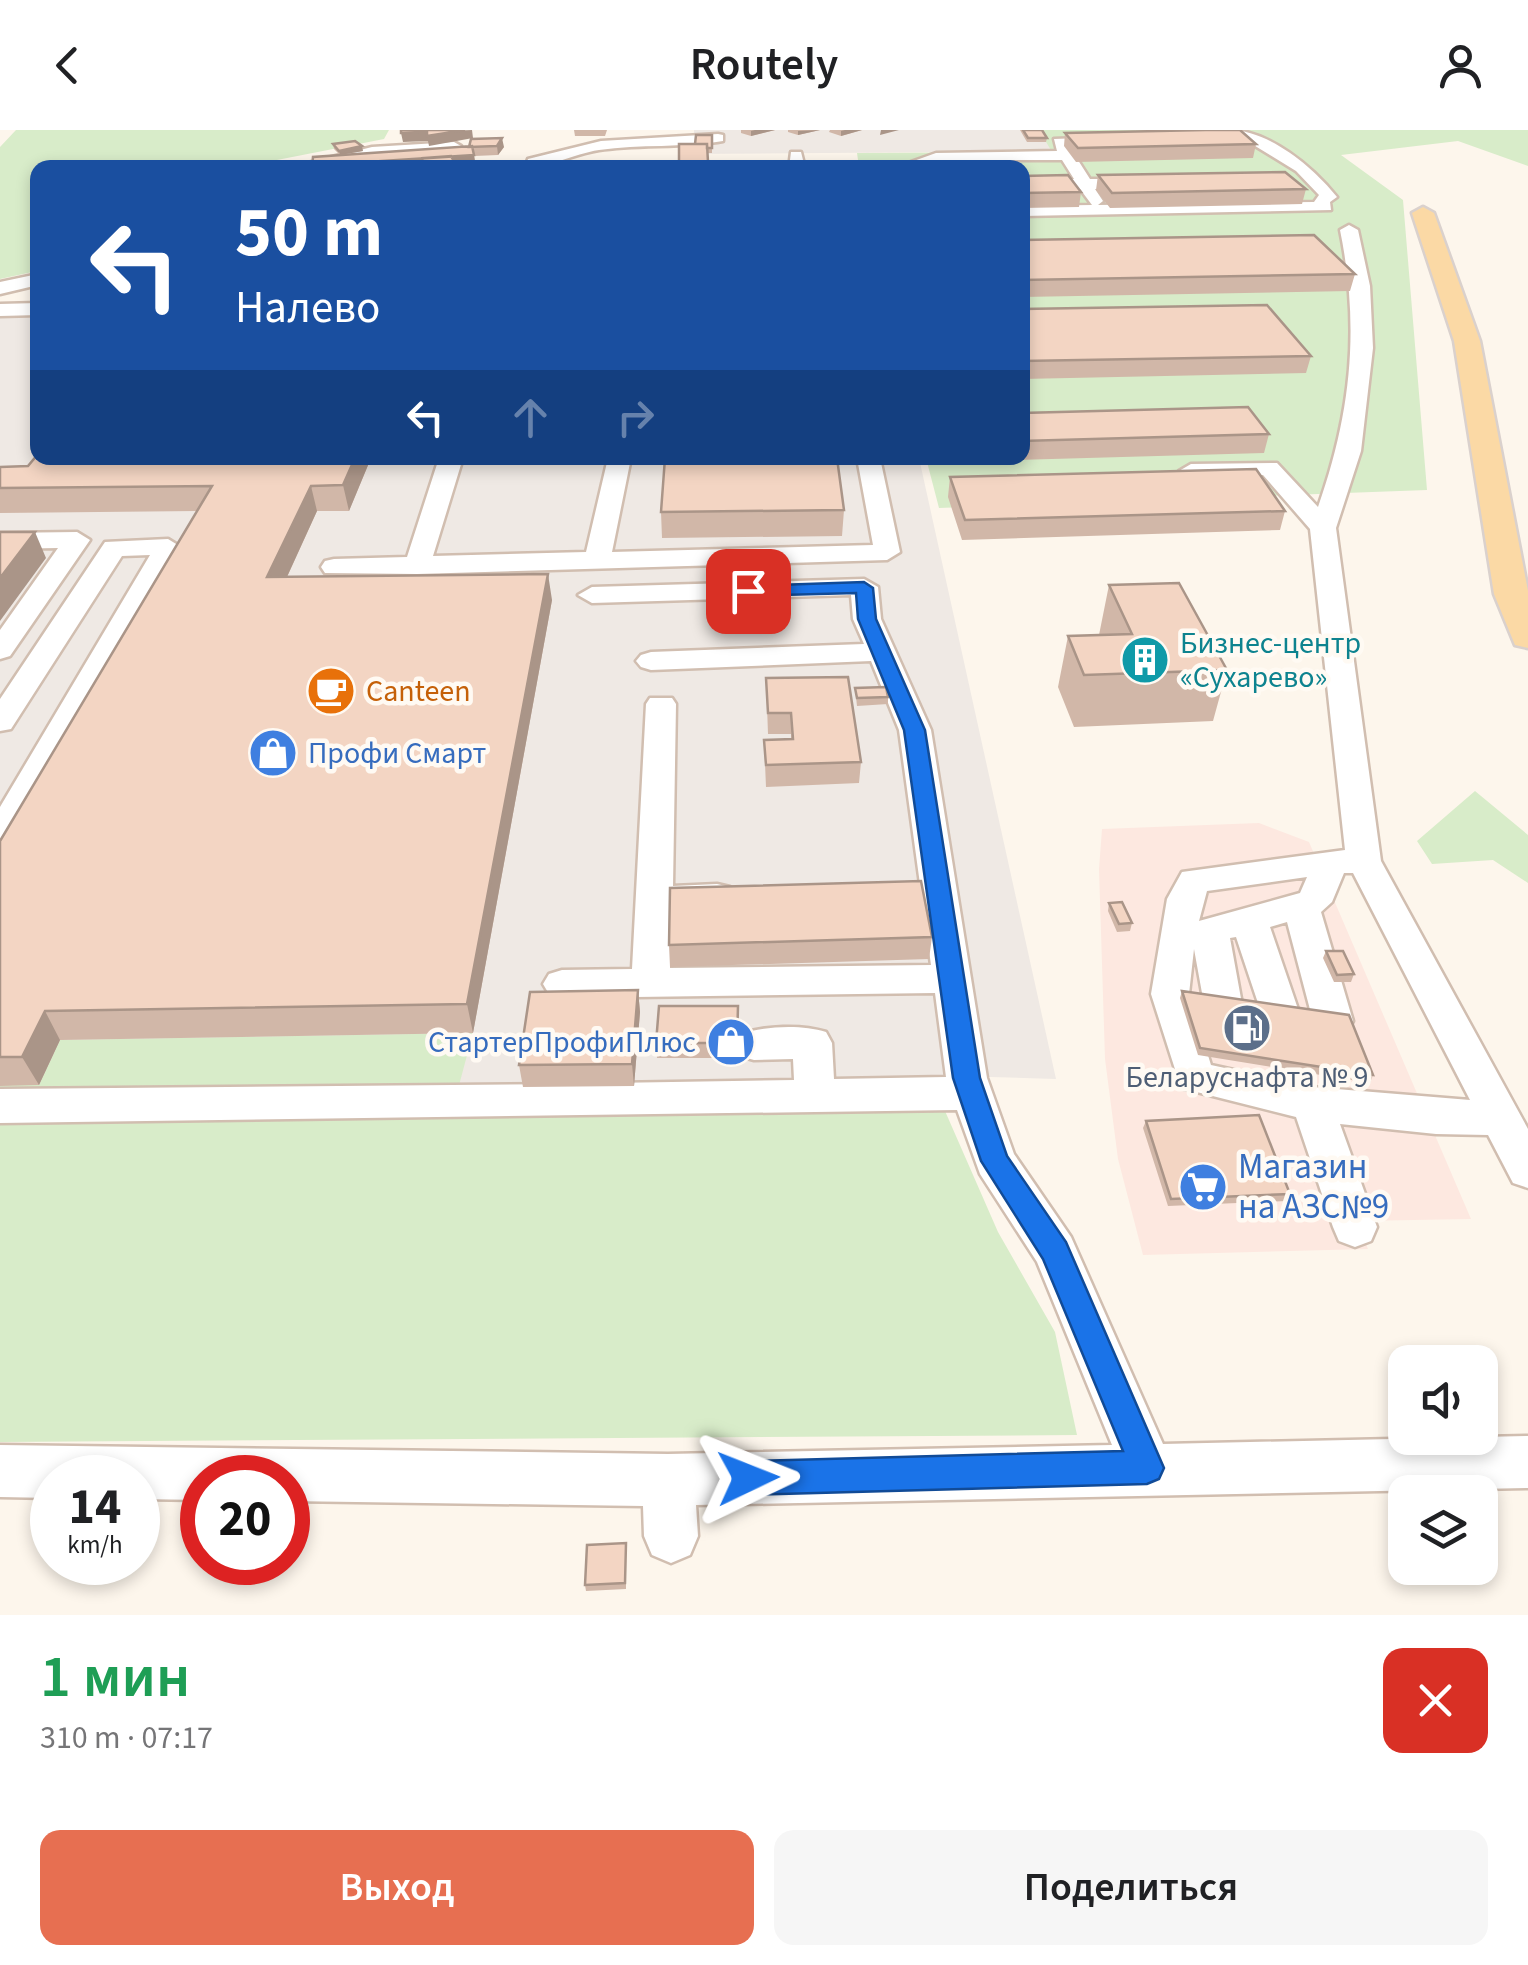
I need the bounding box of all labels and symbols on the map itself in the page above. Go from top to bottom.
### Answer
pin [706,549,791,634]
place label: Бизнес-центр «Сухарево» [1180,622,1361,699]
building icon: Бизнес-центр «Сухарево» [1119,634,1171,686]
cafe icon: Canteen [305,665,357,717]
place label: Canteen [366,670,471,713]
shop icon: Профи Смарт [247,727,299,779]
place label: Профи Смарт [308,732,487,775]
fuel station icon: Беларуснафта № 9 [1221,1002,1273,1054]
shop icon: СтартерПрофиПлюс [705,1016,757,1068]
place label: СтартерПрофиПлюс [428,1021,696,1064]
place label: Беларуснафта № 9 [1126,1056,1368,1099]
place label: Магазин на АЗС№9 [1238,1142,1389,1232]
supermarket icon: Магазин на АЗС№9 [1177,1161,1229,1213]
position arrow [696,1426,800,1530]
speed limit sign: 20 [180,1455,310,1585]

